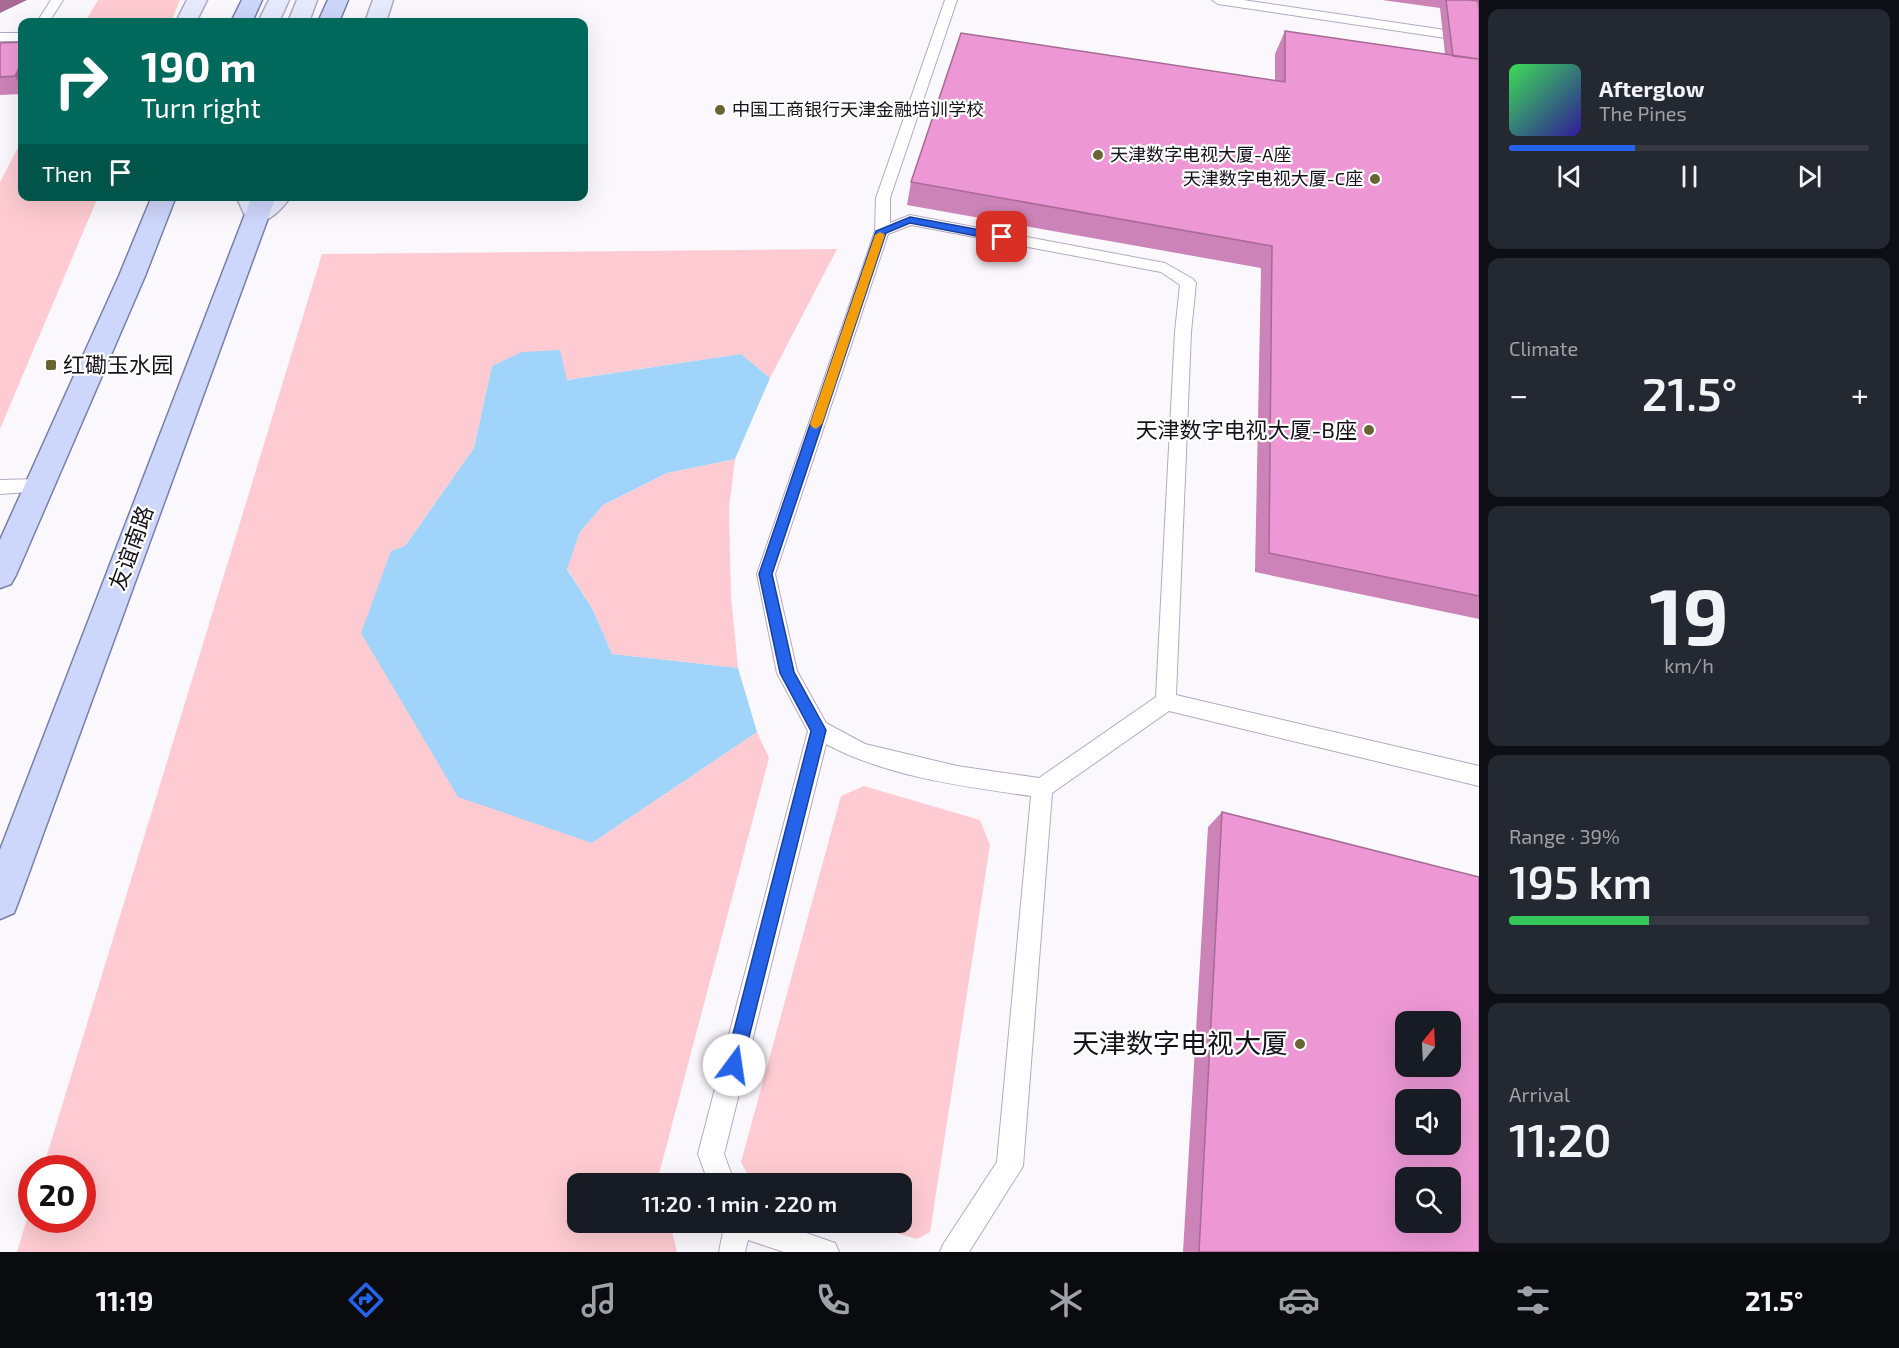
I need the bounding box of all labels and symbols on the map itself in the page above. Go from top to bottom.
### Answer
place label: 中国工商银行天津金融培训学校 [732,98,984,120]
marker: 中国工商银行天津金融培训学校 [713,103,727,117]
place label: 天津数字电视大厦-A座 [1110,143,1291,165]
marker: 天津数字电视大厦-A座 [1091,148,1105,162]
place label: 天津数字电视大厦-C座 [1183,167,1363,189]
marker: 天津数字电视大厦-C座 [1368,172,1382,186]
pin [976,211,1027,262]
place label: 红磡玉水园 [63,351,173,377]
marker: 红磡玉水园 [44,358,58,372]
place label: 天津数字电视大厦-B座 [1135,416,1357,442]
marker: 天津数字电视大厦-B座 [1362,423,1376,437]
street label: 友谊南路 [103,502,157,593]
north arrow [1395,1011,1461,1077]
place label: 天津数字电视大厦 [1072,1026,1288,1058]
position arrow [702,1033,766,1097]
marker: 天津数字电视大厦 [1293,1037,1307,1051]
speed limit sign: 20 [18,1155,96,1233]

